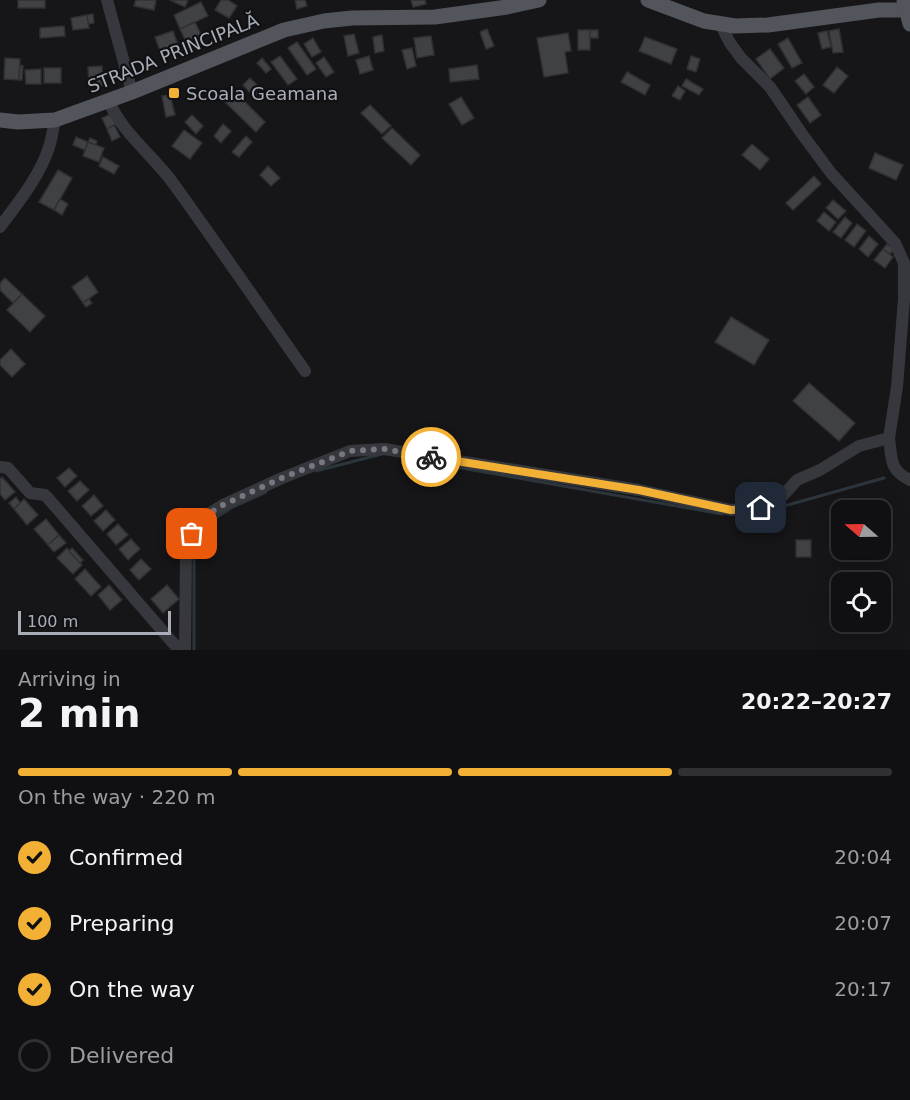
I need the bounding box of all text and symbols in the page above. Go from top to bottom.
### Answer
street label: STRADA PRINCIPALĂ [84,9,262,97]
place label: Scoala Geamana [186,83,338,104]
marker: Scoala Geamana [167,86,181,100]
courier [401,427,461,487]
icon: bike [415,441,448,474]
pin [735,482,786,533]
icon: home [744,491,777,524]
north arrow [831,500,891,560]
map controls [831,500,891,632]
pin [166,508,217,559]
icon: bag [175,517,208,550]
button: locate [831,572,891,632]
scale bar [18,608,171,636]
text: 100 m [27,612,78,631]
text: Arriving in [18,667,121,691]
text: 20:22–20:27 [741,689,892,714]
text: 2 min [18,691,140,736]
text: On the way · 220 m [18,785,216,809]
icon: check [18,841,51,874]
text: Confirmed [69,845,183,870]
text: 20:04 [834,845,892,869]
icon: check [18,907,51,940]
text: Preparing [69,911,175,936]
text: 20:07 [834,911,892,935]
icon: check [18,973,51,1006]
text: On the way [69,977,195,1002]
text: 20:17 [834,977,892,1001]
text: Delivered [69,1043,174,1068]

